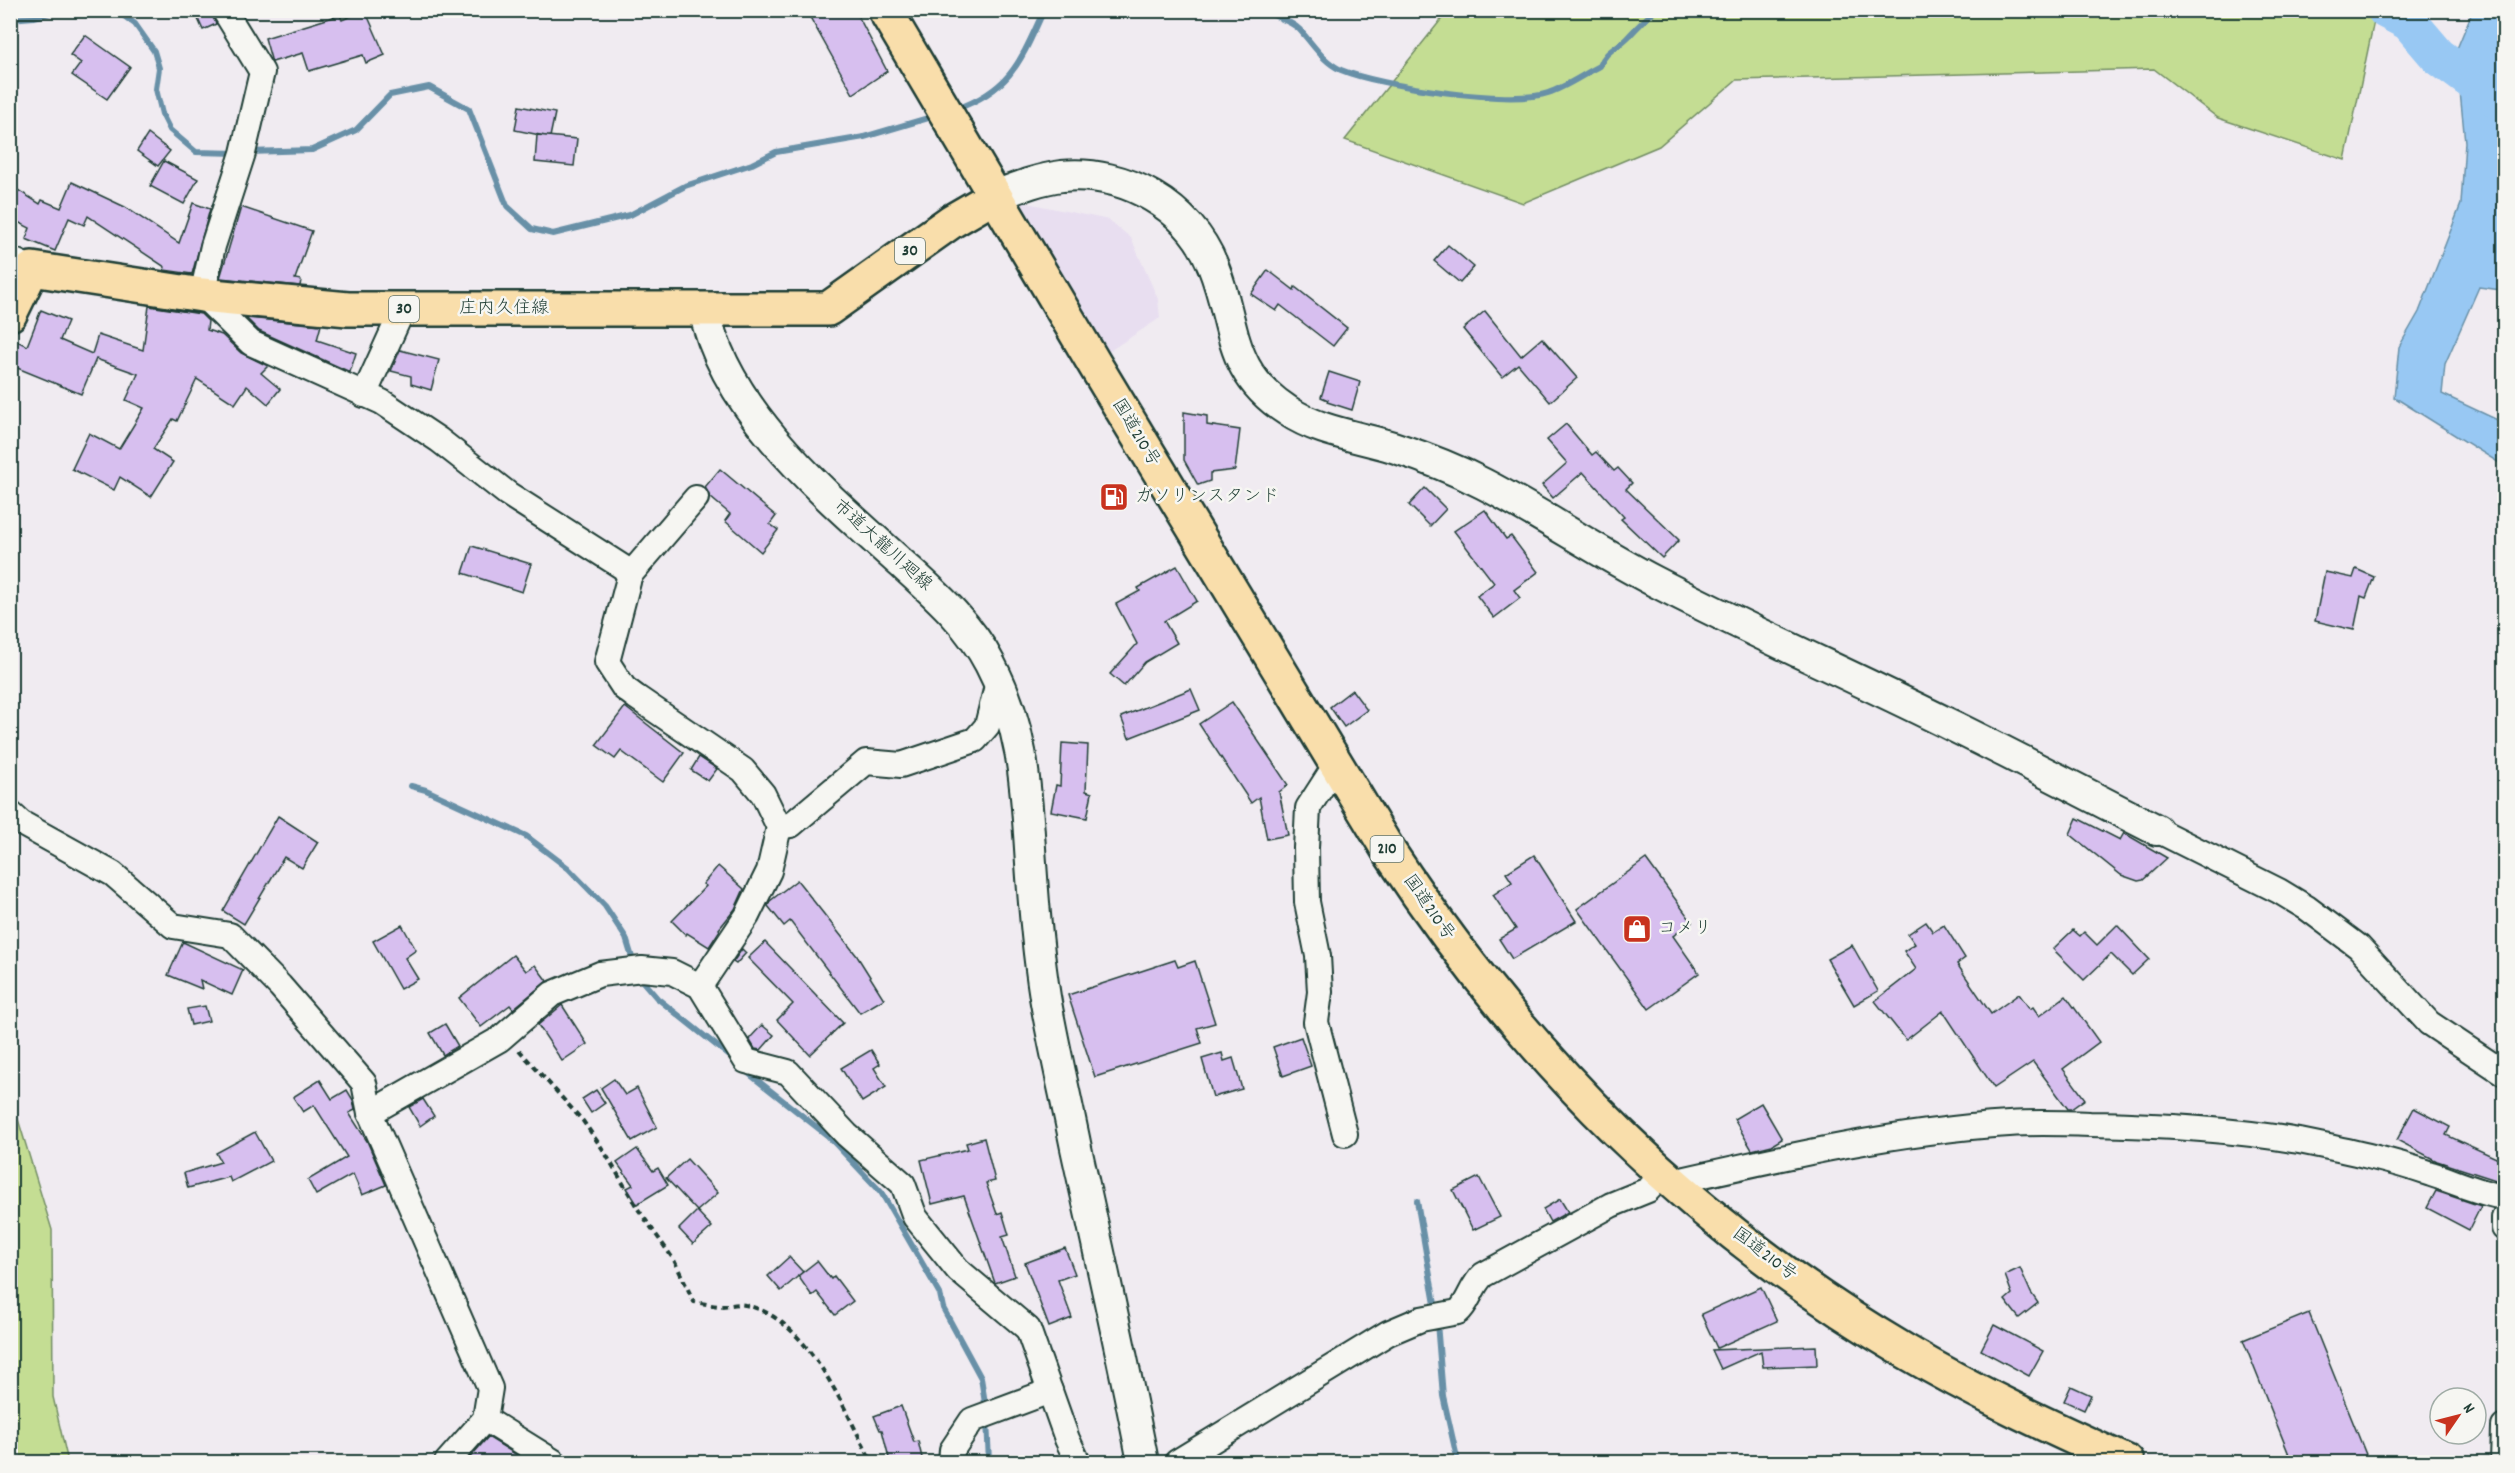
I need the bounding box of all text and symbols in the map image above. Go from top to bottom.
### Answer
road number: 30 [895,238,925,264]
road number: 30 [389,296,419,322]
street label: 庄内久住線 [459,297,549,322]
street label: 国道210号 [1105,394,1165,472]
fuel station icon: ガソリンスタンド [1098,481,1130,513]
place label: ガソリンスタンド [1135,485,1279,510]
street label: 市道大龍川廻線 [827,495,937,597]
road number: 210 [1370,836,1404,862]
street label: 国道210号 [1396,870,1460,946]
shop icon: コメリ [1621,913,1653,945]
place label: コメリ [1658,917,1712,942]
street label: 国道210号 [1726,1222,1802,1288]
north arrow [2428,1386,2488,1446]
text: N [2457,1399,2480,1419]

